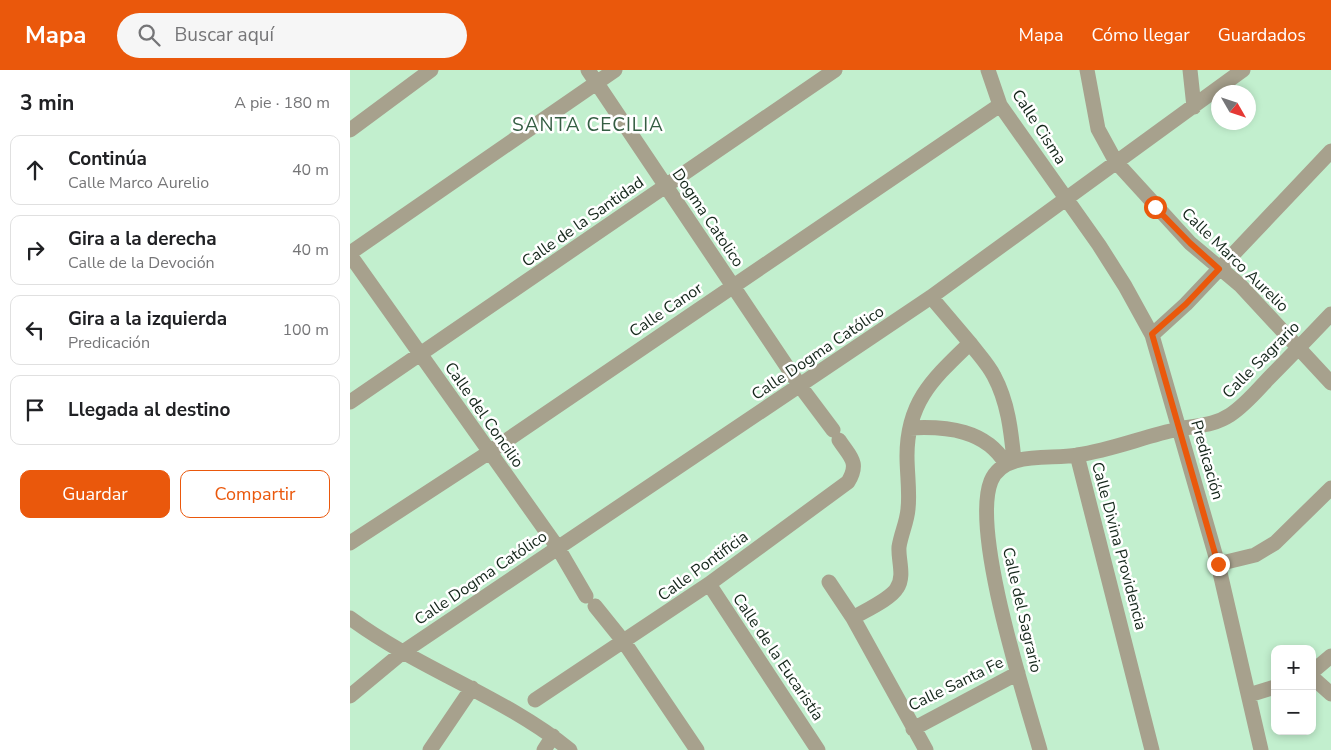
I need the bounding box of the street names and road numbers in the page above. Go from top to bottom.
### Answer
street label: Calle Cisma [1007,85,1071,169]
street label: Dogma Catolico [667,164,749,272]
street label: Calle de la Santidad [518,172,648,272]
street label: Calle Marco Aurelio [1177,203,1293,317]
street label: Calle Canor [625,277,707,343]
street label: Calle Dogma Católico [747,300,889,406]
street label: Calle Sagrario [1217,316,1305,404]
street label: Calle del Concilio [439,358,529,472]
street label: Predicación [1185,418,1229,502]
street label: Calle Divina Providencia [1086,460,1152,632]
street label: Calle Dogma Católico [410,525,552,631]
street label: Calle Pontificia [653,526,753,606]
street label: Calle del Sagrario [997,545,1047,675]
street label: Calle de la Eucaristía [727,589,829,725]
street label: Calle Santa Fe [905,651,1007,717]

